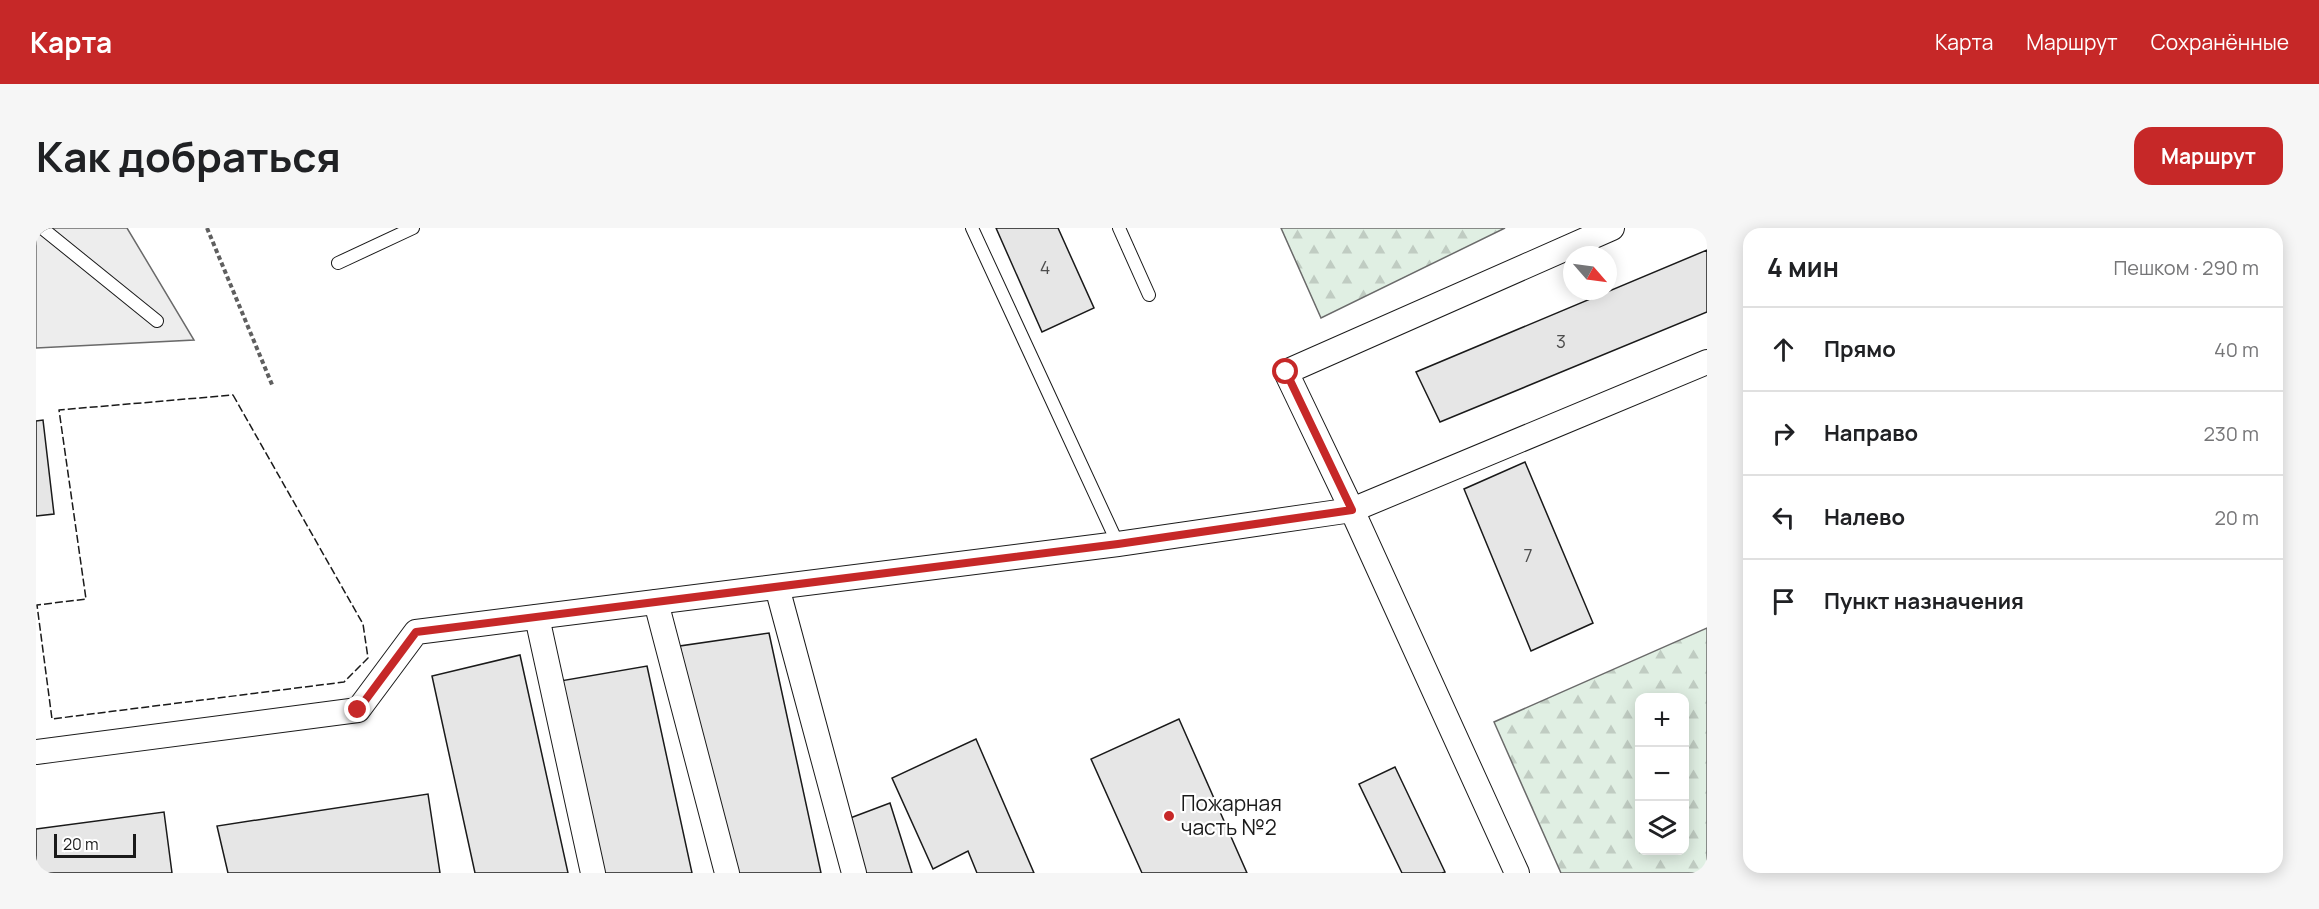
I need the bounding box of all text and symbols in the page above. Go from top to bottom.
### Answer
text: Карта [30,23,112,61]
text: Карта [1935,28,1993,56]
text: Маршрут [2026,28,2118,56]
text: Сохранённые [2151,28,2289,56]
text: Как добраться [36,127,341,185]
button: Маршрут [2134,127,2283,185]
north arrow [1563,246,1617,300]
text: 4 мин [1767,249,1839,285]
text: Пешком · 290 m [2113,254,2259,281]
house number: 4 [1040,255,1050,279]
house number: 3 [1556,329,1566,353]
icon: ahead [1767,333,1800,366]
text: Прямо [1824,334,1896,364]
text: 40 m [2214,336,2259,363]
route start [1272,358,1298,384]
icon: right [1767,417,1800,450]
text: Направо [1824,418,1918,448]
text: 230 m [2203,420,2259,447]
icon: left [1767,501,1800,534]
text: Налево [1824,502,1905,532]
text: 20 m [2214,504,2259,531]
house number: 7 [1523,543,1533,567]
icon: arrive [1767,585,1800,618]
text: Пункт назначения [1824,586,2024,616]
map controls [1635,693,1689,855]
button: + [1635,693,1689,747]
route end [344,696,370,722]
button: − [1635,747,1689,801]
place label: Пожарная часть №2 [1181,789,1282,841]
button: layers [1635,801,1689,855]
marker: Пожарная часть №2 [1162,809,1176,823]
scale bar [54,831,136,858]
text: 20 m [63,833,99,855]

